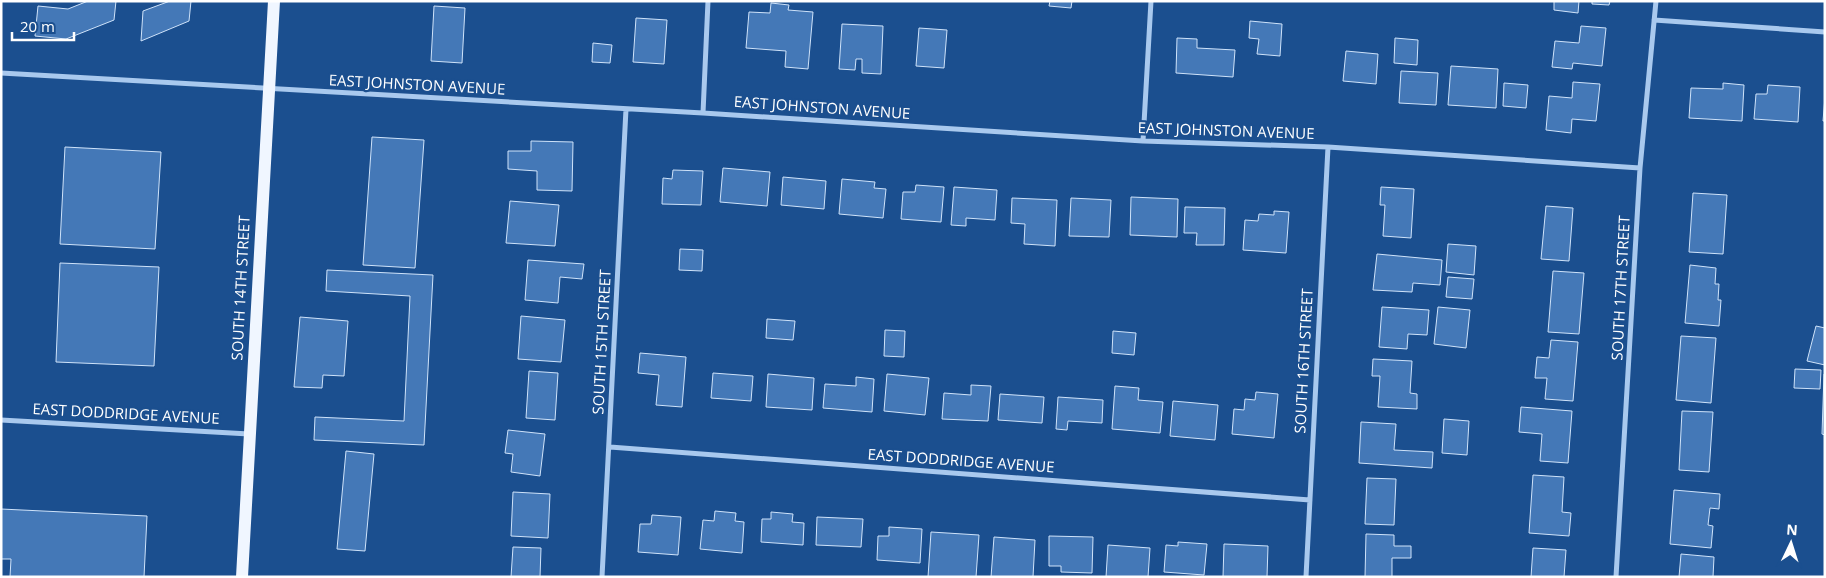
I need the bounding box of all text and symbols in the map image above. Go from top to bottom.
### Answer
scale bar [12,10,75,42]
text: 20 m [20,16,55,36]
street label: EAST JOHNSTON AVENUE [328,69,506,99]
street label: EAST JOHNSTON AVENUE [733,91,911,123]
street label: EAST JOHNSTON AVENUE [1137,117,1315,143]
street label: SOUTH 14TH STREET [226,214,254,361]
street label: SOUTH 17TH STREET [1606,214,1634,361]
street label: SOUTH 15TH STREET [587,268,615,415]
street label: SOUTH 16TH STREET [1289,287,1317,434]
street label: EAST DODDRIDGE AVENUE [32,398,220,428]
street label: EAST DODDRIDGE AVENUE [867,443,1055,477]
north arrow [1766,518,1816,568]
text: N [1786,520,1798,539]

